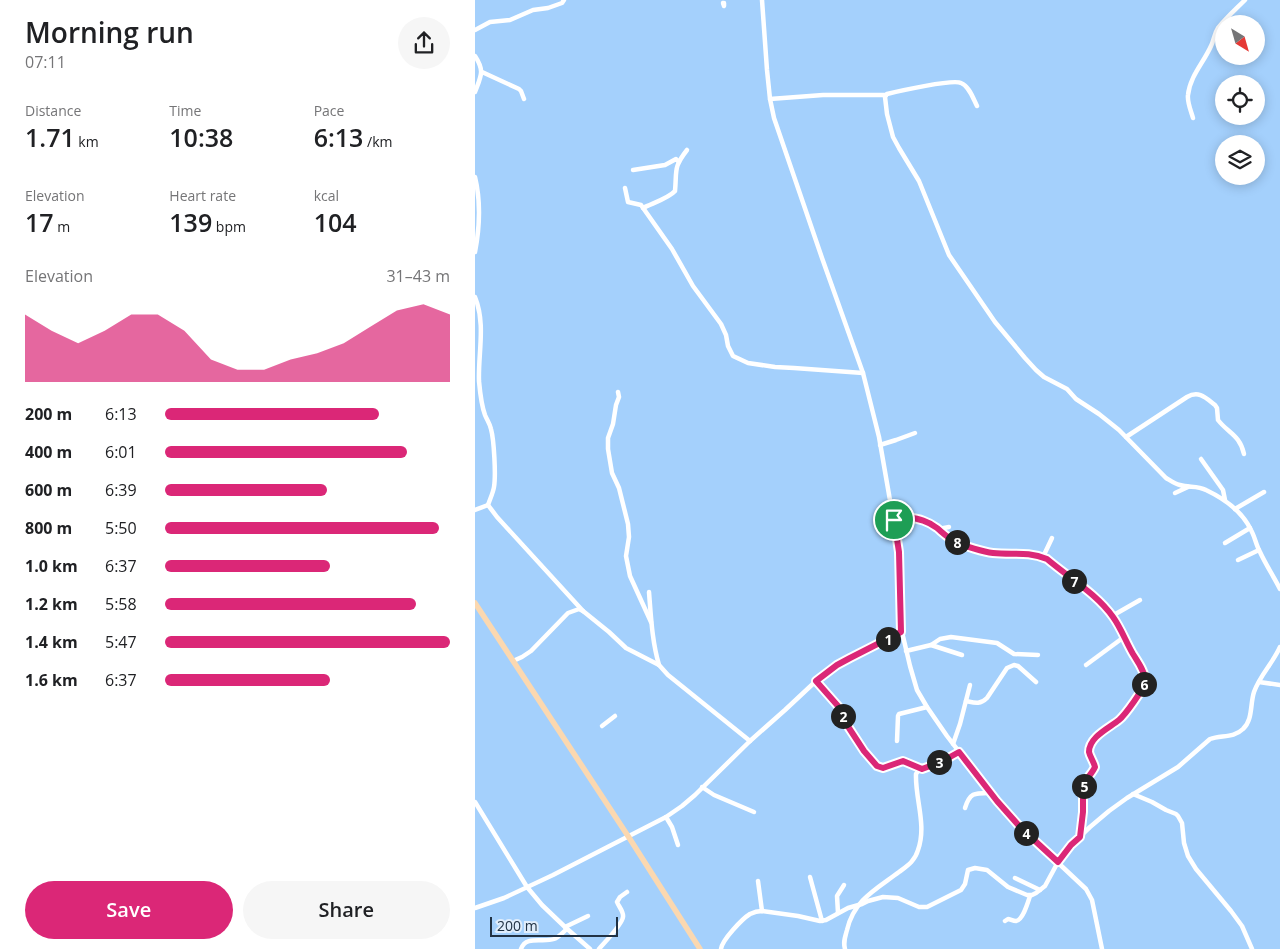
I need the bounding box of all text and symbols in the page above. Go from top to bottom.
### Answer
text: Morning run [25,13,194,51]
north arrow [1215,15,1265,65]
map controls [1215,15,1265,185]
button: share [398,17,450,69]
text: 07:11 [25,51,66,73]
button: locate [1215,75,1265,125]
text: Distance [25,101,81,120]
text: Time [169,101,201,120]
text: Pace [314,101,344,120]
text: 1.71 [25,120,75,154]
text: 10:38 [169,120,233,154]
text: 6:13 [314,120,363,154]
text: km [75,132,99,151]
text: /km [363,132,392,151]
button: layers [1215,135,1265,185]
text: Elevation [25,186,84,205]
text: Heart rate [169,186,236,205]
text: kcal [314,186,339,205]
text: 17 [25,205,54,239]
text: 139 [169,205,212,239]
text: 104 [314,205,357,239]
text: m [54,217,70,236]
text: bpm [212,217,246,236]
text: Elevation [25,265,93,287]
text: 31–43 m [386,265,450,287]
text: 200 m [25,403,72,425]
text: 6:13 [105,403,137,425]
text: 400 m [25,441,72,463]
text: 6:01 [105,441,137,463]
text: 600 m [25,479,72,501]
text: 6:39 [105,479,137,501]
pin [873,499,915,541]
icon: arrive [880,506,908,534]
text: 800 m [25,517,72,539]
text: 5:50 [105,517,137,539]
pin: 8 [945,530,969,554]
text: 8 [953,533,962,552]
text: 1.0 km [25,555,78,577]
text: 6:37 [105,555,137,577]
pin: 7 [1061,568,1087,594]
text: 7 [1070,572,1079,591]
text: 1.2 km [25,593,78,615]
text: 5:58 [105,593,137,615]
pin: 1 [875,626,901,652]
text: 1 [884,630,893,649]
text: 1.4 km [25,631,78,653]
text: 5:47 [105,631,137,653]
text: 1.6 km [25,669,78,691]
text: 6:37 [105,669,137,691]
pin: 6 [1131,672,1157,696]
text: 6 [1140,675,1149,694]
pin: 2 [831,704,855,728]
text: 2 [839,707,848,726]
pin: 3 [927,750,951,774]
text: 3 [935,753,944,772]
pin: 5 [1071,774,1097,798]
text: 5 [1080,777,1089,796]
pin: 4 [1013,820,1039,846]
text: 4 [1022,824,1031,843]
button: Save [25,881,233,939]
button: Share [243,881,450,939]
scale bar [490,914,617,937]
text: 200 m [497,916,538,935]

